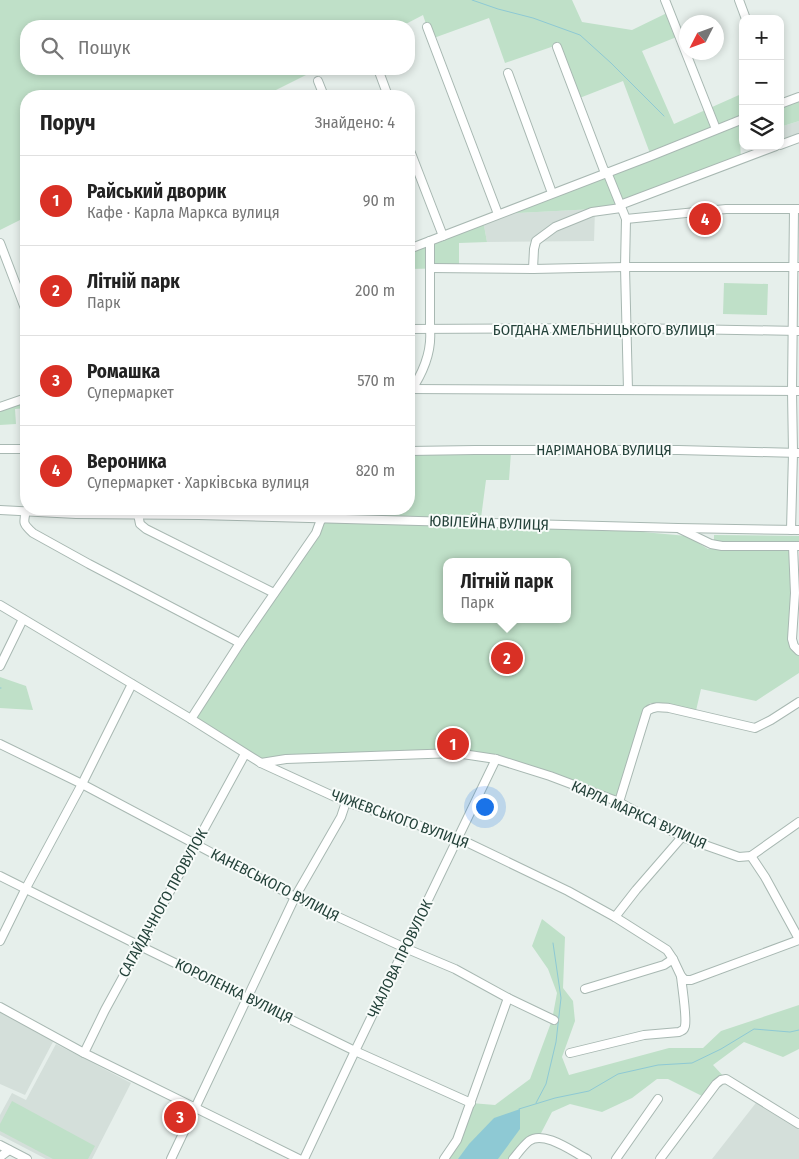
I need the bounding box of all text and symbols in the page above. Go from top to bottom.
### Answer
north arrow [679,15,724,60]
map controls [739,15,784,150]
button: + [739,15,784,60]
search box [20,20,415,75]
icon: search [38,34,66,62]
text: Пошук [78,36,130,59]
button: − [739,60,784,105]
button: layers [739,105,784,150]
text: Поруч [40,110,96,136]
text: Знайдено: 4 [315,113,395,132]
text: Райський дворик [87,180,226,203]
text: 1 [53,191,59,210]
text: 90 m [363,191,395,210]
pin: 4 [689,200,721,238]
text: Кафе · Карла Маркса вулиця [87,203,280,222]
text: Літній парк [87,270,180,293]
text: 2 [52,281,60,300]
text: 200 m [355,281,395,300]
text: Парк [87,293,121,312]
street label: БОГДАНА ХМЕЛЬНИЦЬКОГО ВУЛИЦЯ [493,321,715,339]
text: Ромашка [87,360,160,383]
text: 3 [52,371,60,390]
text: 570 m [357,371,395,390]
text: Супермаркет [87,383,174,402]
street label: НАРІМАНОВА ВУЛИЦЯ [536,441,672,459]
text: Вероника [87,450,167,473]
text: 4 [52,461,60,480]
text: 820 m [356,461,395,480]
text: Супермаркет · Харківська вулиця [87,473,309,492]
street label: ЮВІЛЕЙНА ВУЛИЦЯ [429,512,549,534]
popup [443,558,571,623]
text: Літній парк [461,570,553,593]
text: Парк [461,593,494,612]
pin: 2 [491,639,523,677]
pin: 1 [437,725,469,763]
street label: КАРЛА МАРКСА ВУЛИЦЯ [569,777,709,853]
street label: ЧИЖЕВСЬКОГО ВУЛИЦЯ [329,786,471,852]
your location [472,794,498,820]
street label: САГАЙДАЧНОГО ПРОВУЛОК [115,826,211,980]
street label: КАНЕВСЬКОГО ВУЛИЦЯ [208,845,342,925]
street label: ЧКАЛОВА ПРОВУЛОК [364,897,436,1021]
street label: КОРОЛЕНКА ВУЛИЦЯ [172,955,296,1027]
pin: 3 [164,1098,196,1136]

